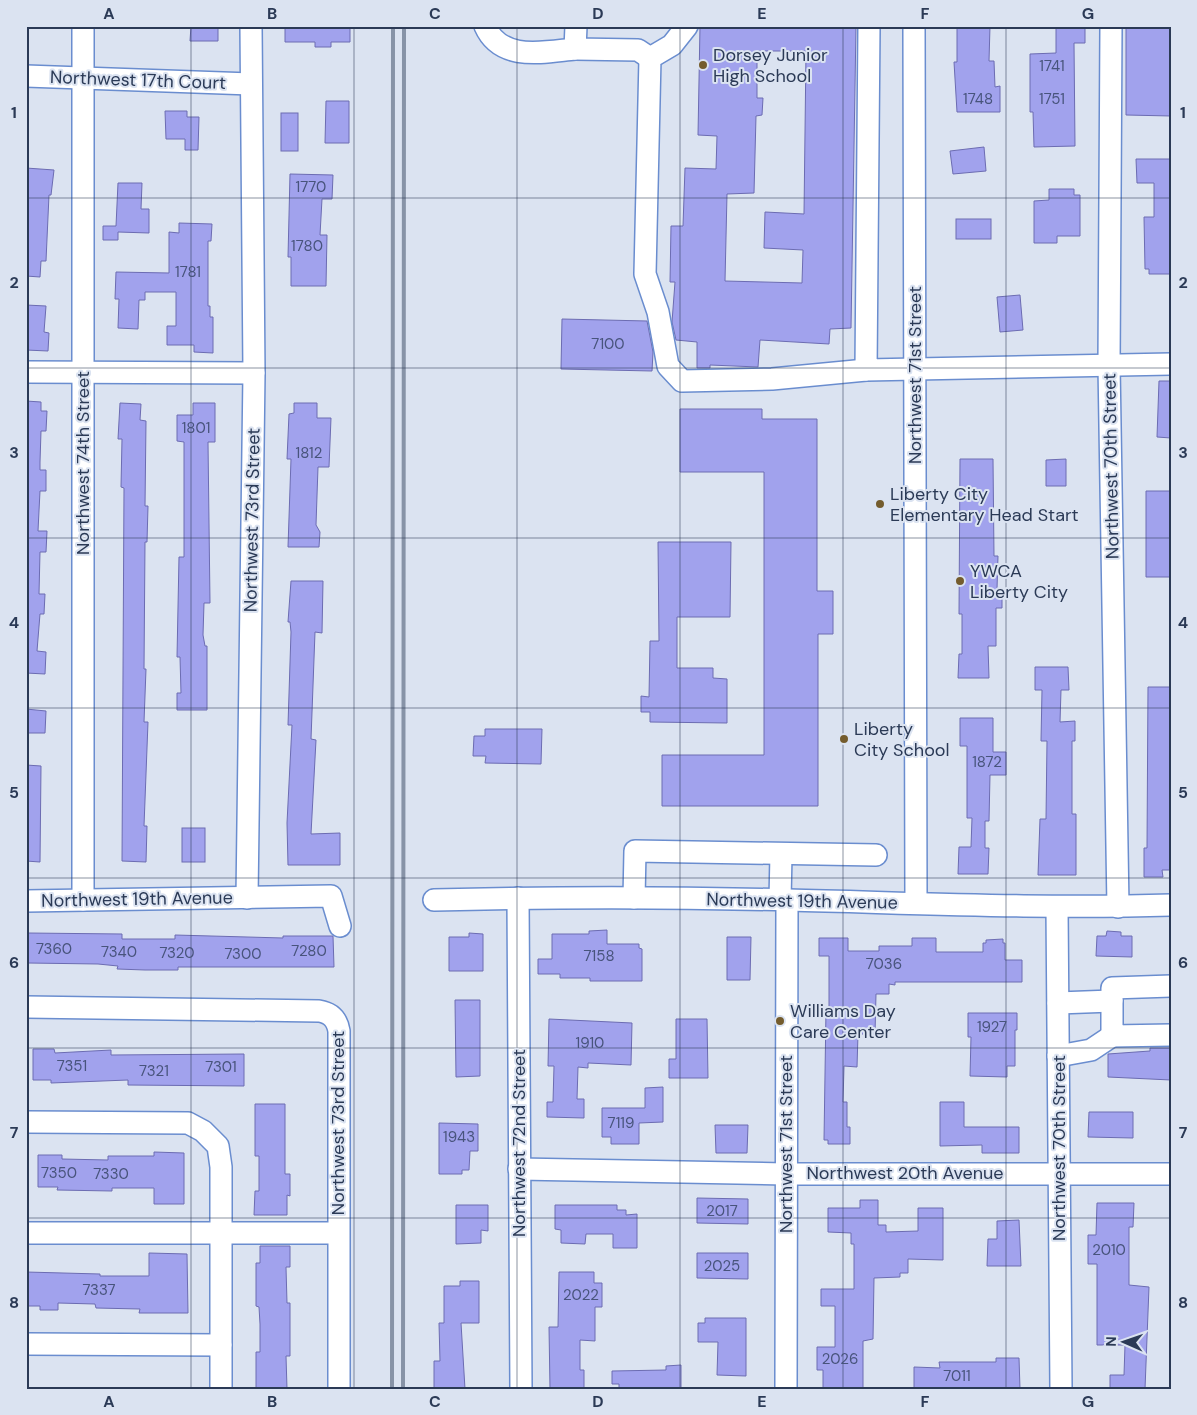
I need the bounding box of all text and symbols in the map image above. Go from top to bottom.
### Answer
text: A [103,3,115,24]
text: B [267,3,277,24]
text: C [429,3,441,24]
text: D [592,3,604,24]
text: E [757,3,767,24]
text: F [921,3,930,24]
text: G [1082,3,1094,24]
place label: Dorsey Junior High School [713,43,828,88]
house number: 1741 [1039,56,1065,76]
marker: Dorsey Junior High School [697,59,709,71]
street label: Northwest 17th Court [49,65,227,95]
house number: 1748 [963,89,993,109]
house number: 1751 [1039,89,1065,109]
text: 1 [11,102,17,123]
text: 1 [1180,102,1186,123]
house number: 1770 [296,177,326,197]
house number: 1780 [291,236,323,256]
house number: 1781 [175,262,201,282]
text: 2 [9,272,19,293]
text: 2 [1178,272,1188,293]
street label: Northwest 71st Street [903,286,927,464]
house number: 7100 [591,334,625,354]
street label: Northwest 74th Street [71,371,95,555]
street label: Northwest 70th Street [1097,373,1125,559]
house number: 1801 [182,418,210,438]
street label: Northwest 73rd Street [238,428,266,612]
text: 3 [9,442,19,463]
text: 3 [1178,442,1188,463]
house number: 1812 [296,443,322,463]
place label: Liberty City Elementary Head Start [890,482,1079,527]
marker: Liberty City Elementary Head Start [874,498,886,510]
place label: YWCA Liberty City [970,559,1068,604]
marker: YWCA Liberty City [954,575,966,587]
text: 4 [9,612,19,633]
text: 4 [1178,612,1188,633]
place label: Liberty City School [854,717,950,762]
marker: Liberty City School [838,733,850,745]
house number: 1872 [972,752,1002,772]
text: 5 [9,782,19,803]
text: 5 [1178,782,1188,803]
street label: Northwest 19th Avenue [41,885,233,913]
street label: Northwest 19th Avenue [706,887,898,915]
house number: 7360 [36,939,72,959]
house number: 7280 [291,941,327,961]
house number: 7340 [101,942,137,962]
house number: 7320 [159,943,195,963]
house number: 7300 [224,944,262,964]
house number: 7158 [583,946,615,966]
text: 6 [9,952,19,973]
text: 6 [1178,952,1188,973]
house number: 7036 [866,954,902,974]
place label: Williams Day Care Center [790,999,896,1044]
marker: Williams Day Care Center [774,1015,786,1027]
house number: 1927 [977,1017,1007,1037]
street label: Northwest 73rd Street [326,1031,350,1215]
house number: 1910 [576,1033,604,1053]
street label: Northwest 72nd Street [507,1049,531,1237]
street label: Northwest 71st Street [774,1055,798,1233]
street label: Northwest 70th Street [1047,1055,1071,1241]
house number: 7351 [57,1056,87,1076]
house number: 7301 [205,1057,237,1077]
house number: 7321 [139,1061,169,1081]
house number: 7119 [608,1113,634,1133]
text: 7 [10,1122,19,1143]
text: 7 [1179,1122,1188,1143]
house number: 1943 [443,1127,475,1147]
street label: Northwest 20th Avenue [806,1161,1004,1185]
house number: 7350 [41,1163,77,1183]
house number: 7330 [93,1164,129,1184]
house number: 2017 [706,1201,738,1221]
house number: 2010 [1092,1240,1126,1260]
house number: 2025 [704,1256,740,1276]
house number: 7337 [82,1280,116,1300]
house number: 2022 [563,1285,599,1305]
text: 8 [9,1292,19,1313]
text: 8 [1178,1292,1188,1313]
north arrow [1100,1318,1150,1368]
text: N [1102,1336,1120,1347]
house number: 2026 [822,1349,858,1369]
house number: 7011 [943,1366,971,1386]
text: A [103,1391,115,1412]
text: B [267,1391,277,1412]
text: C [429,1391,441,1412]
text: D [592,1391,604,1412]
text: E [757,1391,767,1412]
text: F [921,1391,930,1412]
text: G [1082,1391,1094,1412]

